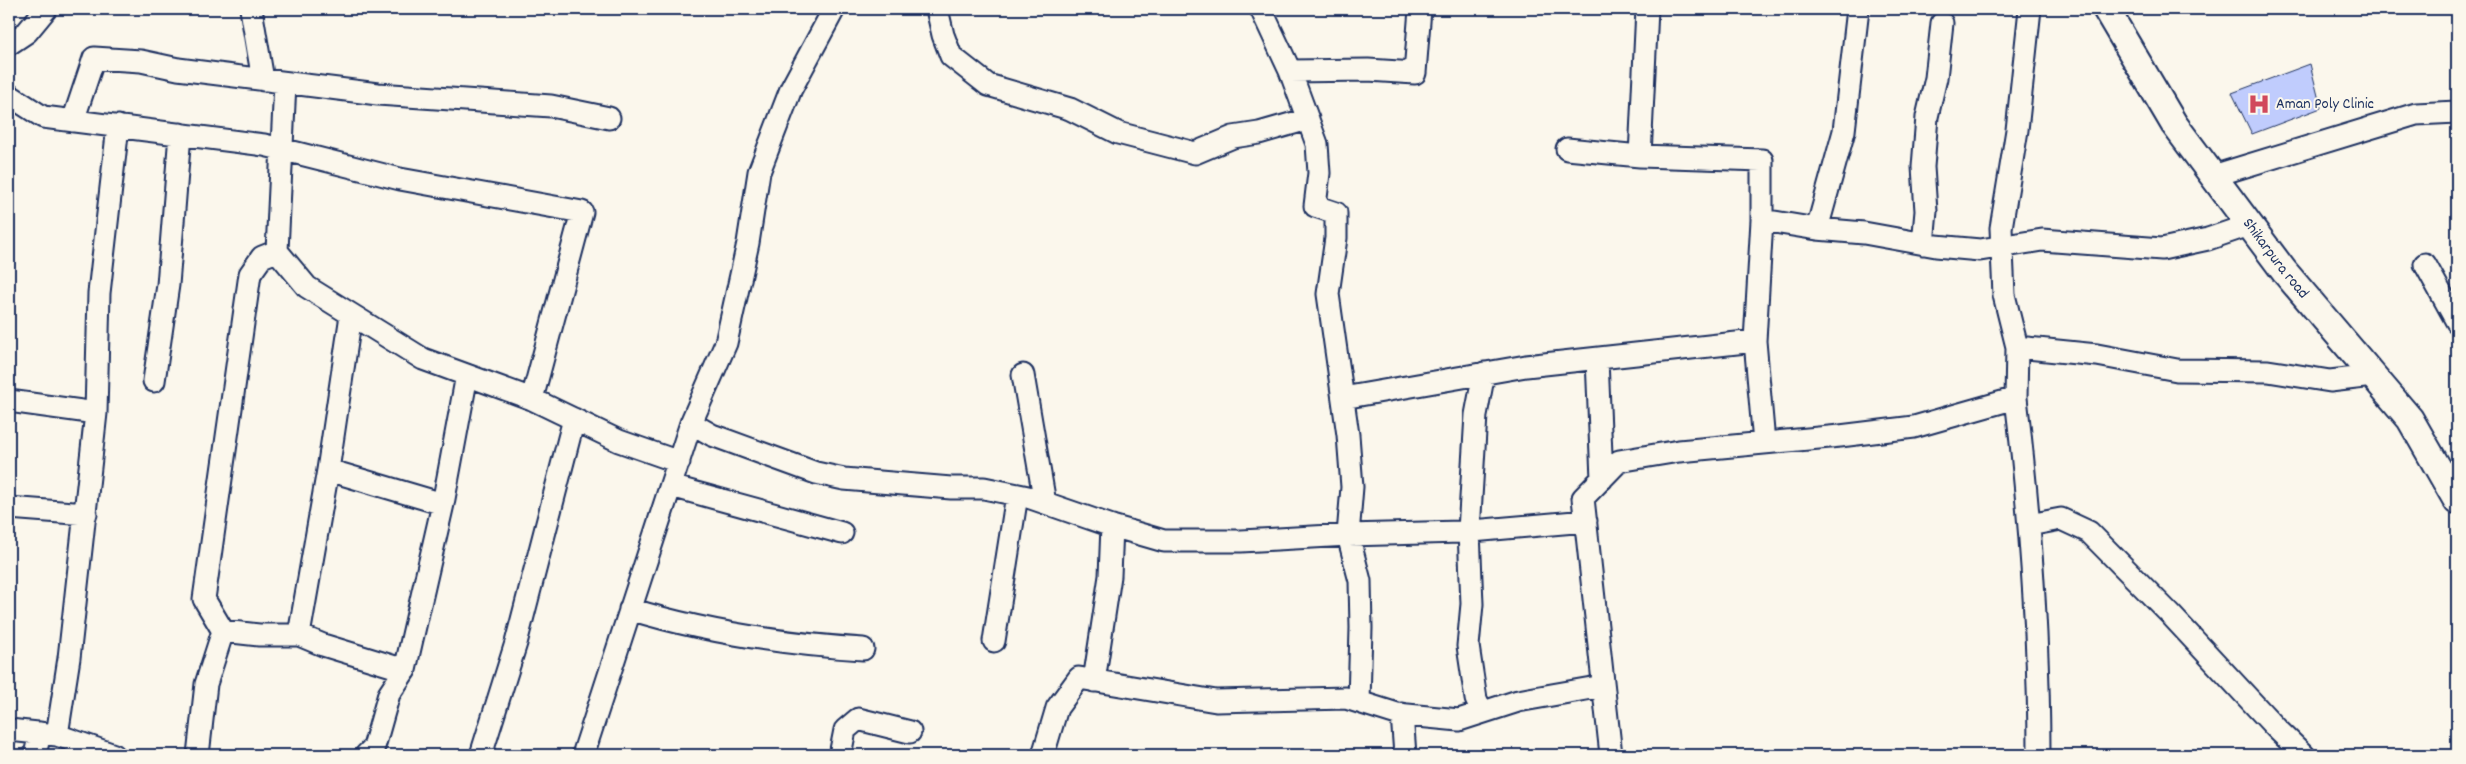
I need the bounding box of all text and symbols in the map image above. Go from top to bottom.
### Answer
hospital icon: Aman Poly Clinic [2246,91,2272,117]
place label: Aman Poly Clinic [2276,93,2374,116]
street label: Shikarpura road [2237,213,2314,304]

